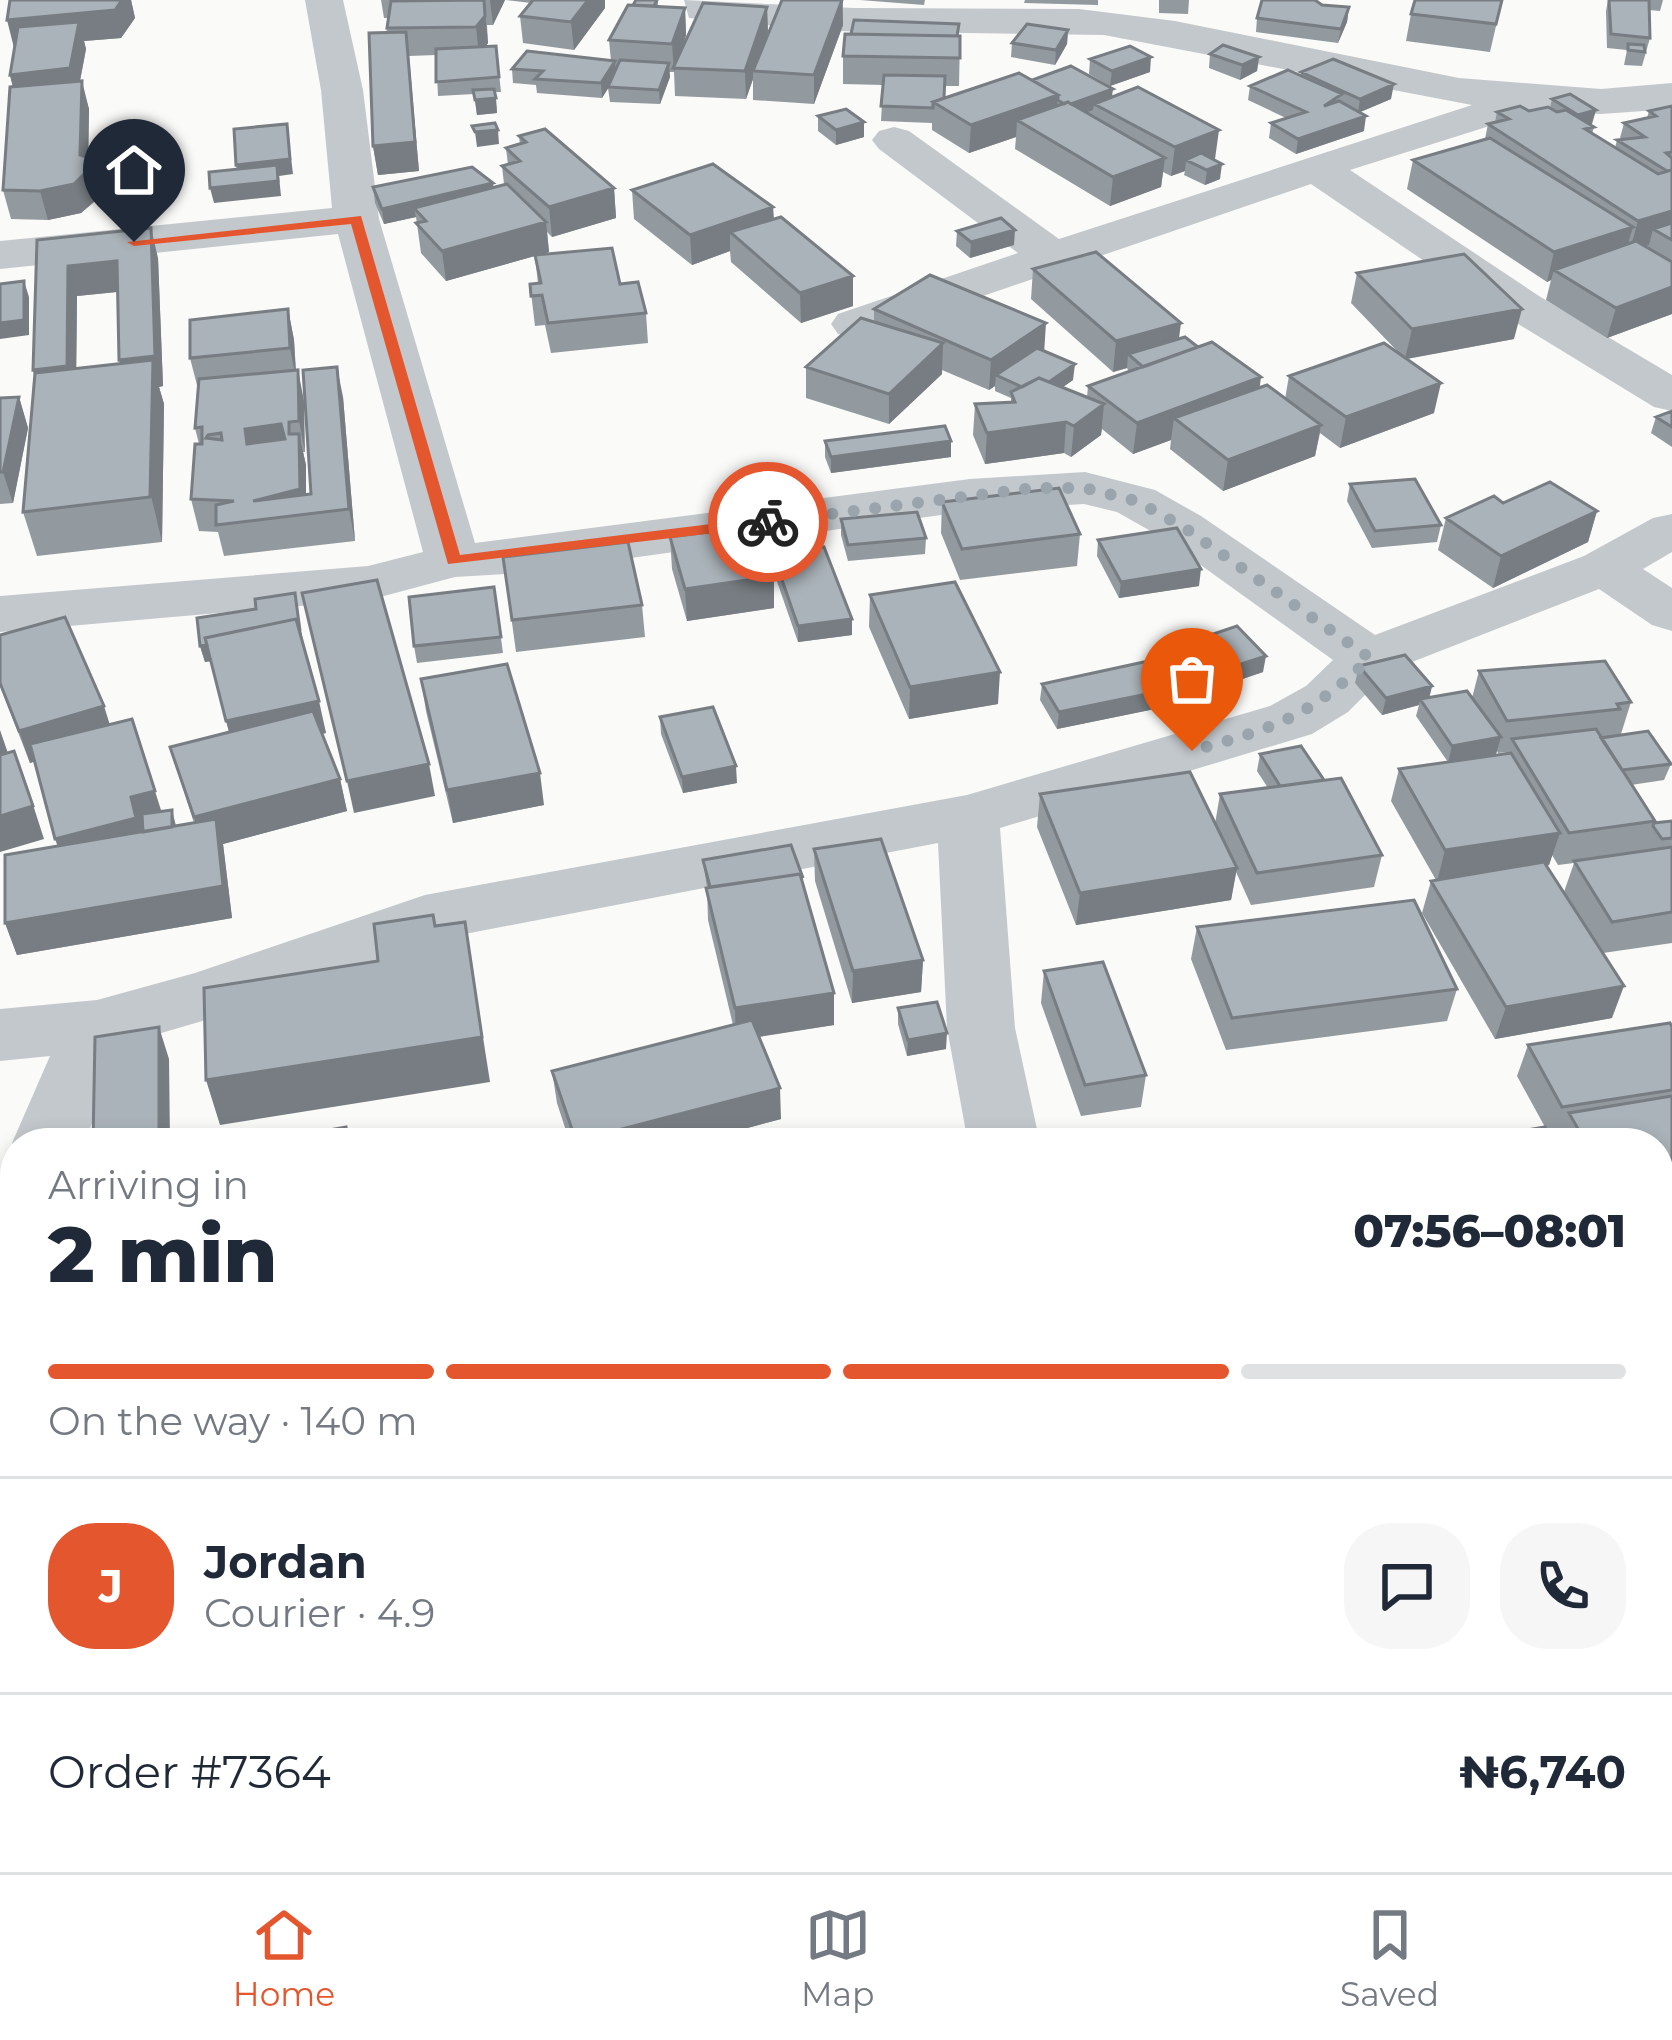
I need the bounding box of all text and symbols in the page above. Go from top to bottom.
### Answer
pin [83,119,185,242]
icon: home [101,137,167,203]
courier [708,462,828,582]
icon: bike [735,489,801,555]
pin [1141,628,1243,751]
icon: bag [1159,646,1225,712]
text: Arriving in [48,1161,249,1209]
text: 07:56–08:01 [1353,1203,1626,1258]
text: 2 min [48,1206,278,1302]
text: On the way · 140 m [48,1397,418,1445]
button: chat [1344,1523,1470,1649]
button: phone [1500,1523,1626,1649]
text: Jordan [204,1534,367,1589]
text: J [99,1558,123,1613]
text: Courier · 4.9 [204,1589,435,1637]
text: Order #7364 [48,1744,331,1799]
text: ₦6,740 [1459,1744,1626,1799]
tab: Home [233,1902,335,2014]
tab: Map [801,1902,874,2014]
tab: Saved [1340,1902,1439,2014]

